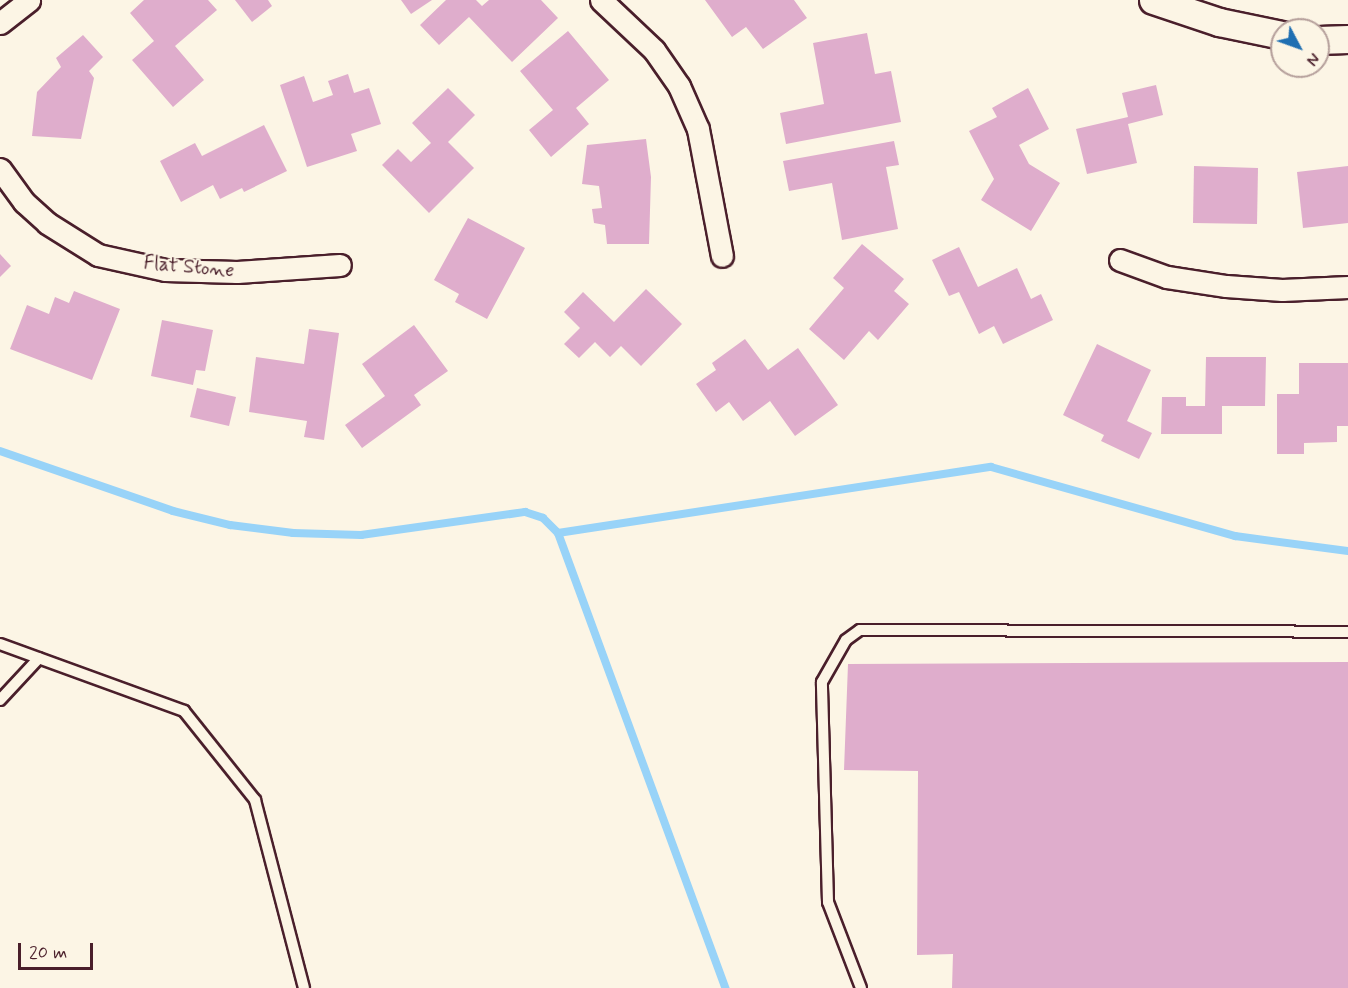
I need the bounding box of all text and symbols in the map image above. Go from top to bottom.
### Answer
north arrow [1270,18,1330,78]
text: N [1301,48,1324,70]
street label: Flat Stone [143,251,235,283]
scale bar [21,931,96,969]
text: 20 m [29,941,67,965]

